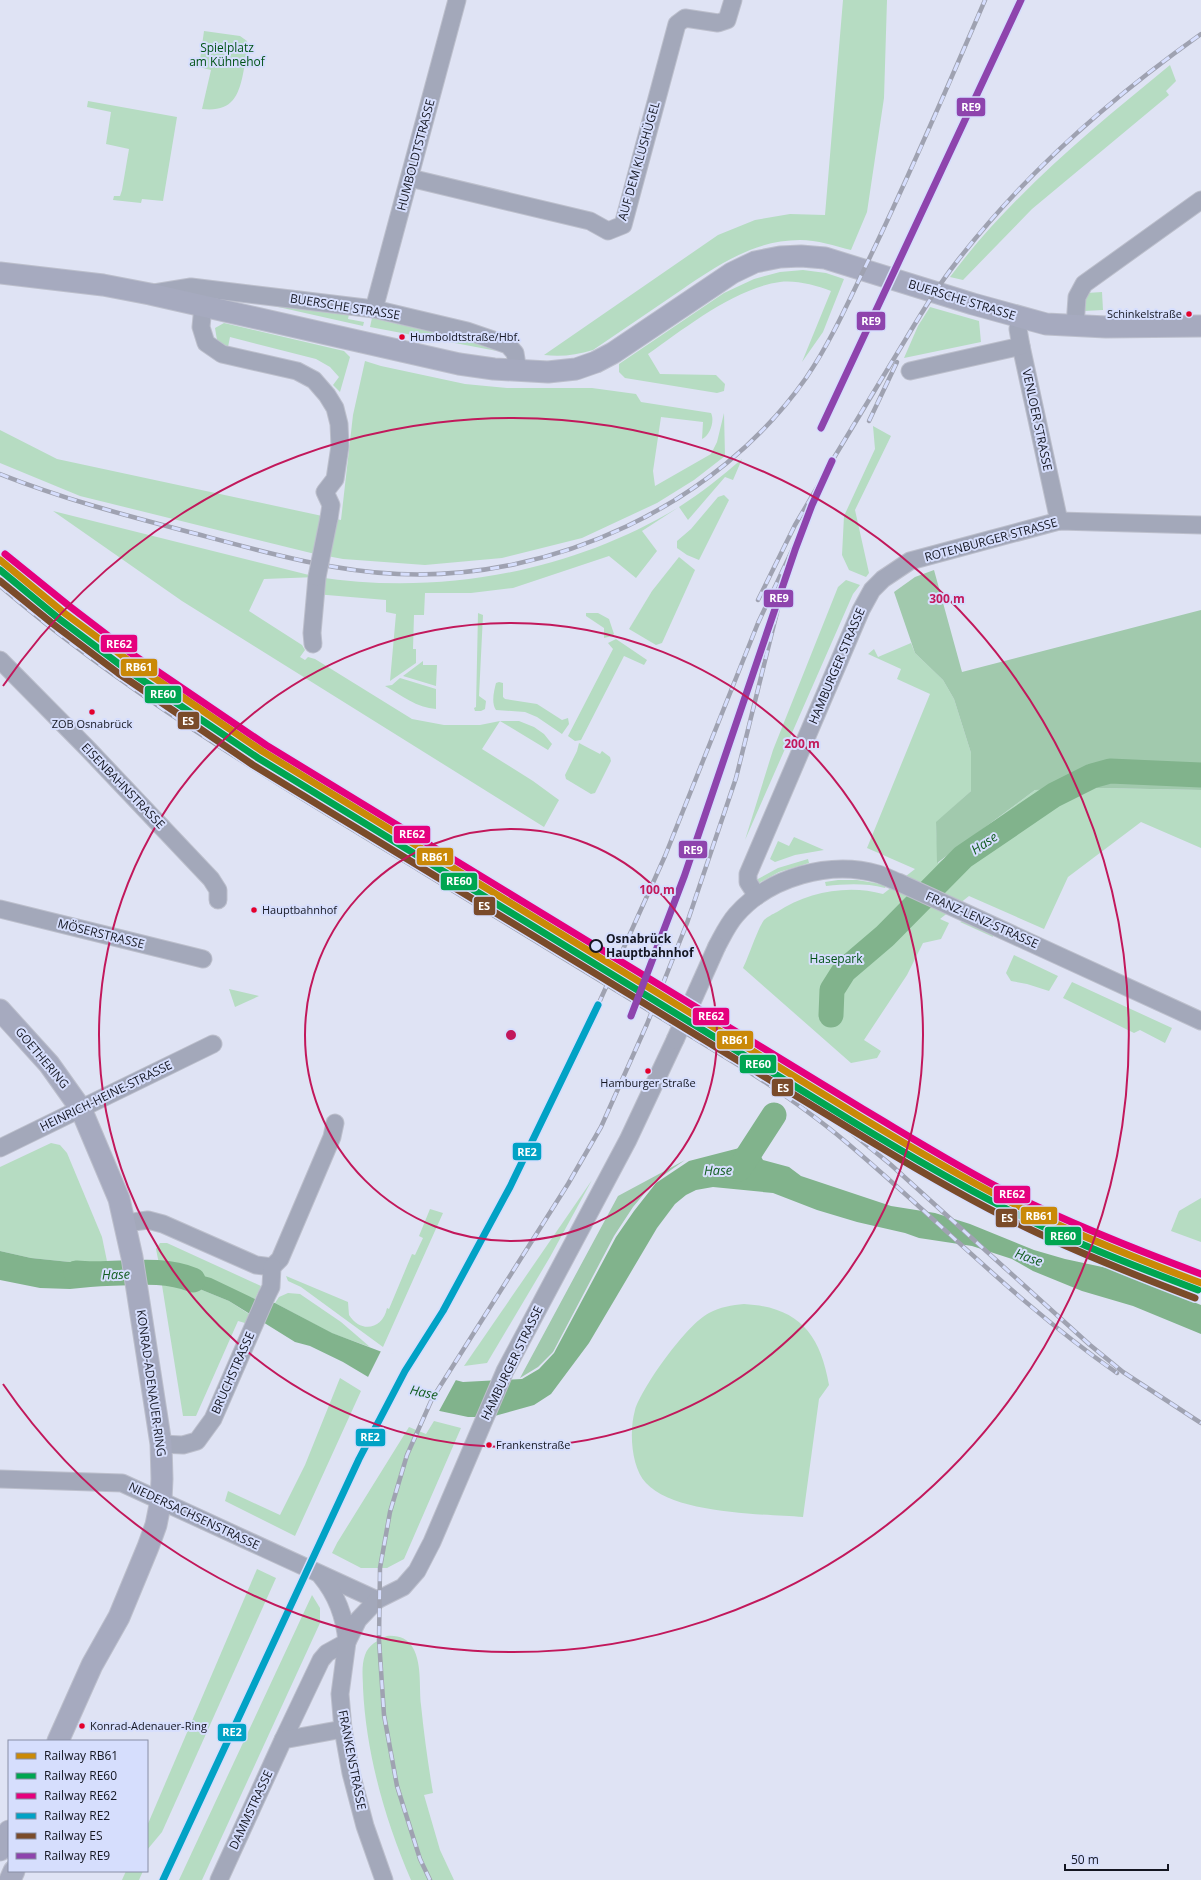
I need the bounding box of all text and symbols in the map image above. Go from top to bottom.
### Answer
park label: Spielplatz am Kühnehof [189,39,266,70]
street label: HUMBOLDTSTRASSE [392,97,439,213]
line badge: RE9 [956,97,986,117]
street label: AUF DEM KLUSHÜGEL [613,99,664,222]
text: RE9 [961,99,981,114]
street label: BUERSCHE STRASSE [906,275,1018,324]
street label: BUERSCHE STRASSE [289,289,401,324]
place label: Schinkelstraße [1107,306,1182,321]
marker: Schinkelstraße [1184,309,1194,319]
line badge: RE9 [856,311,886,331]
text: RE9 [861,313,881,328]
place label: Humboldtstraße/Hbf. [410,329,520,344]
marker: Humboldtstraße/Hbf. [397,332,407,342]
street label: VENLOER STRASSE [1018,367,1057,472]
street label: ROTENBURGER STRASSE [923,514,1059,565]
line badge: RE9 [763,589,794,608]
text: RE9 [769,590,789,605]
text: 300 m [929,590,965,607]
street label: HAMBURGER STRASSE [804,605,869,727]
line badge: RE62 [100,634,138,653]
text: RE62 [106,636,132,651]
line badge: RB61 [120,658,158,677]
text: RB61 [125,659,153,674]
line badge: RE60 [144,685,182,704]
text: RE60 [150,686,176,701]
marker: ZOB Osnabrück [87,707,97,717]
line badge: ES [177,711,200,730]
text: ES [182,713,194,728]
place label: ZOB Osnabrück [52,716,132,731]
text: 200 m [784,735,820,752]
street label: EISENBAHNSTRASSE [78,739,169,832]
line badge: RE62 [393,825,431,844]
text: RE62 [399,826,425,841]
water label: Hase [967,827,1001,858]
line badge: RE9 [678,840,708,859]
text: RE9 [683,842,703,857]
line badge: RB61 [416,847,454,866]
text: RB61 [421,849,449,864]
line badge: RE60 [440,872,478,891]
text: RE60 [446,873,472,888]
text: 100 m [639,881,675,898]
street label: FRANZ-LENZ-STRASSE [923,887,1041,952]
line badge: ES [473,896,496,916]
text: ES [478,898,490,913]
place label: Hauptbahnhof [262,902,338,917]
marker: Hauptbahnhof [249,905,259,915]
street label: MÖSERSTRASSE [56,915,146,953]
place label: Osnabrück Hauptbahnhof [606,930,695,961]
marker: Osnabrück Hauptbahnhof [589,939,603,953]
park label: Hasepark [809,950,863,967]
line badge: RE62 [692,1007,730,1026]
text: RE62 [698,1008,724,1023]
street label: GOETHERING [12,1023,73,1092]
centre of rings [504,1028,518,1042]
line badge: RB61 [716,1030,754,1050]
text: RB61 [721,1032,749,1047]
line badge: RE60 [739,1054,777,1074]
street label: HEINRICH-HEINE-STRASSE [37,1056,175,1135]
text: RE60 [745,1056,771,1071]
marker: Hamburger Straße [643,1066,653,1076]
place label: Hamburger Straße [600,1075,696,1090]
line badge: ES [771,1078,794,1097]
text: ES [777,1080,789,1095]
line badge: RE2 [512,1142,542,1161]
text: RE2 [517,1144,537,1159]
water label: Hase [704,1161,733,1179]
line badge: RE62 [993,1185,1031,1204]
text: RE62 [999,1186,1025,1201]
line badge: RB61 [1020,1206,1058,1225]
line badge: ES [995,1208,1018,1228]
text: RB61 [1025,1208,1053,1223]
text: ES [1001,1210,1013,1225]
line badge: RE60 [1044,1226,1082,1246]
text: RE60 [1050,1228,1076,1243]
water label: Hase [1013,1244,1046,1270]
water label: Hase [102,1264,131,1283]
street label: HAMBURGER STRASSE [476,1303,547,1423]
street label: KONRAD-ADENAUER-RING [133,1308,170,1457]
street label: BRUCHSTRASSE [207,1329,258,1417]
water label: Hase [408,1380,440,1404]
line badge: RE2 [355,1428,386,1447]
text: RE2 [360,1429,380,1444]
place label: Frankenstraße [496,1437,571,1452]
marker: Frankenstraße [484,1440,494,1450]
street label: NIEDERSACHSENSTRASSE [126,1478,262,1553]
street label: FRANKENSTRASSE [334,1709,370,1811]
place label: Konrad-Adenauer-Ring [90,1718,207,1733]
marker: Konrad-Adenauer-Ring [77,1721,87,1731]
line badge: RE2 [217,1723,247,1742]
text: RE2 [222,1724,242,1739]
legend [8,1740,148,1872]
text: Railway RB61 [44,1747,118,1764]
text: Railway RE60 [44,1767,117,1784]
street label: DAMMSTRASSE [225,1767,276,1852]
text: Railway RE62 [44,1787,117,1804]
text: Railway RE2 [44,1807,110,1824]
text: Railway ES [44,1827,102,1844]
scale bar [1065,1846,1168,1872]
text: Railway RE9 [44,1847,110,1864]
text: 50 m [1071,1851,1099,1868]

